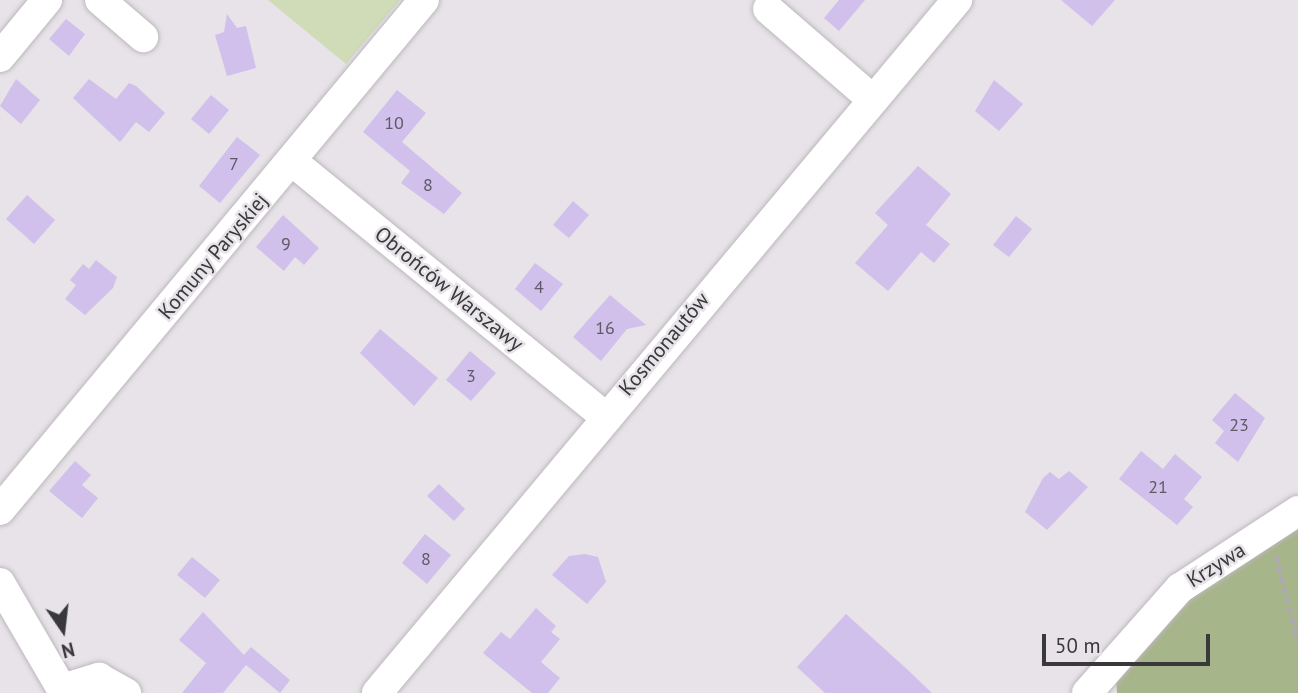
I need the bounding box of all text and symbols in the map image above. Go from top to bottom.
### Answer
house number: 10 [384,112,404,134]
house number: 7 [229,153,239,175]
house number: 8 [423,174,433,196]
street label: Komuny Paryskiej [153,188,273,324]
street label: Obrońców Warszawy [369,221,529,357]
house number: 9 [281,233,291,255]
house number: 4 [534,276,544,298]
street label: Kosmonautów [614,287,714,401]
house number: 16 [595,317,615,339]
house number: 3 [466,365,476,387]
house number: 23 [1229,414,1249,436]
house number: 21 [1148,476,1168,498]
street label: Krzywa [1182,537,1250,593]
house number: 8 [421,548,431,570]
north arrow [28,595,98,665]
scale bar [1046,620,1214,664]
text: 50 m [1055,632,1101,659]
text: N [59,637,77,664]

